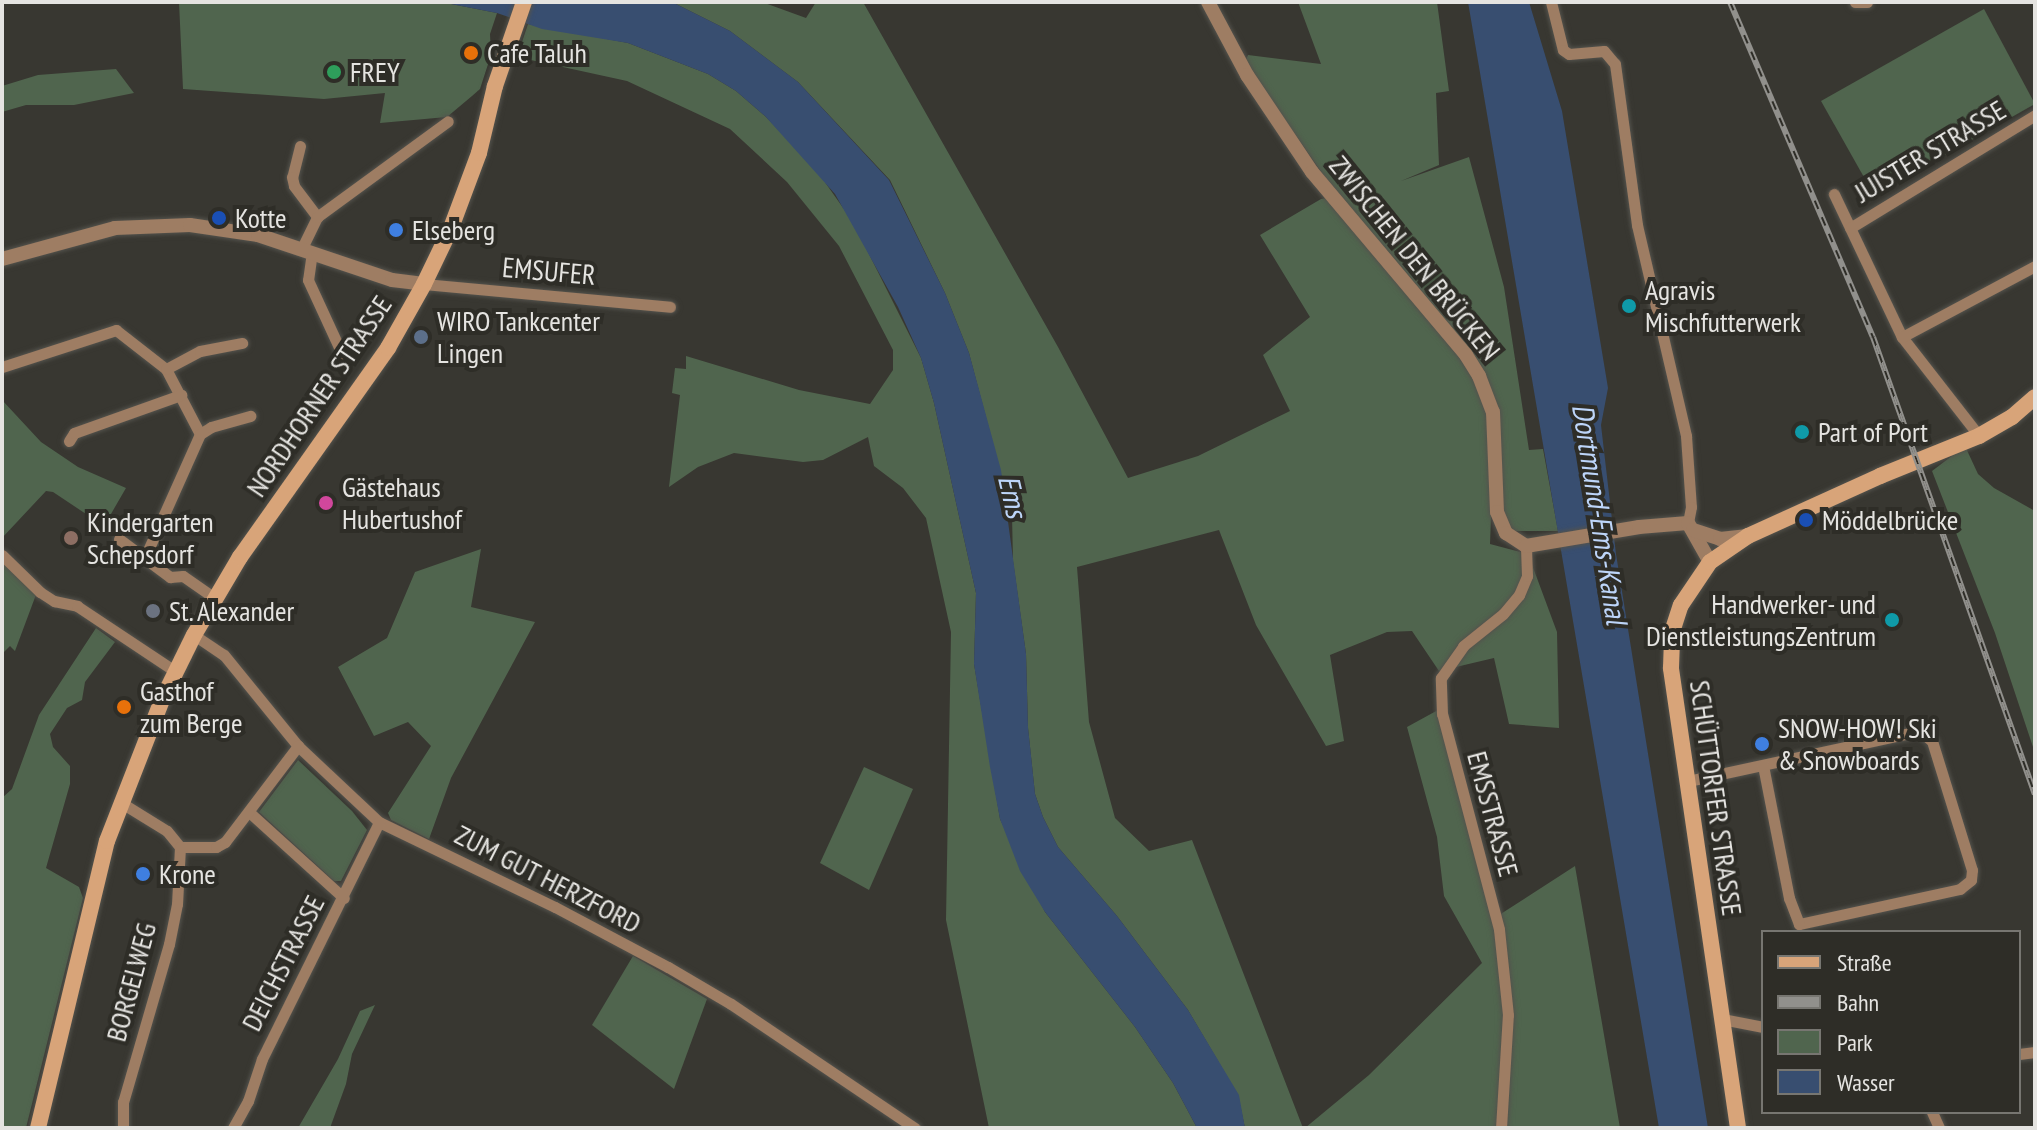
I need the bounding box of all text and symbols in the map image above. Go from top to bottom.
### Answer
place label: Cafe Taluh [487,36,587,70]
marker: Cafe Taluh [462,44,480,62]
place label: FREY [350,55,400,89]
marker: FREY [325,63,343,81]
street label: JUISTER STRASSE [1848,93,2012,209]
street label: ZWISCHEN DEN BRÜCKEN [1322,149,1508,367]
place label: Kotte [235,201,287,235]
marker: Kotte [210,209,228,227]
place label: Elseberg [412,213,495,247]
marker: Elseberg [387,221,405,239]
street label: EMSUFER [501,250,597,292]
place label: Agravis Mischfutterwerk [1645,273,1801,339]
street label: NORDHORNER STRASSE [239,289,399,503]
marker: Agravis Mischfutterwerk [1620,297,1638,315]
place label: WIRO Tankcenter Lingen [437,304,601,370]
marker: WIRO Tankcenter Lingen [412,328,430,346]
water label: Dortmund-Ems-Kanal [1565,401,1635,627]
place label: Part of Port [1818,415,1928,449]
marker: Part of Port [1793,423,1811,441]
place label: Gästehaus Hubertushof [342,470,462,536]
water label: Ems [991,471,1035,521]
marker: Gästehaus Hubertushof [317,494,335,512]
place label: Möddelbrücke [1822,503,1958,537]
place label: Kindergarten Schepsdorf [87,505,214,571]
marker: Möddelbrücke [1797,511,1815,529]
marker: Kindergarten Schepsdorf [62,529,80,547]
place label: Handwerker- und DienstleistungsZentrum [1646,587,1876,653]
place label: St. Alexander [169,594,297,628]
marker: St. Alexander [144,602,162,620]
marker: Handwerker- und DienstleistungsZentrum [1883,611,1901,629]
place label: Gasthof zum Berge [140,674,242,740]
street label: SCHÜTTORFER STRASSE [1683,678,1749,918]
marker: Gasthof zum Berge [115,698,133,716]
place label: SNOW-HOW! Ski & Snowboards [1778,711,1937,777]
marker: SNOW-HOW! Ski & Snowboards [1753,735,1771,753]
street label: EMSSTRASSE [1460,748,1526,880]
street label: ZUM GUT HERZFORD [449,818,647,940]
place label: Krone [159,857,216,891]
marker: Krone [134,865,152,883]
street label: DEICHSTRASSE [235,890,331,1036]
street label: BORGELWEG [99,919,163,1045]
legend [1761,930,2021,1114]
text: Straße [1837,947,1892,978]
text: Bahn [1837,987,1879,1018]
text: Park [1837,1027,1873,1058]
text: Wasser [1837,1067,1895,1098]

